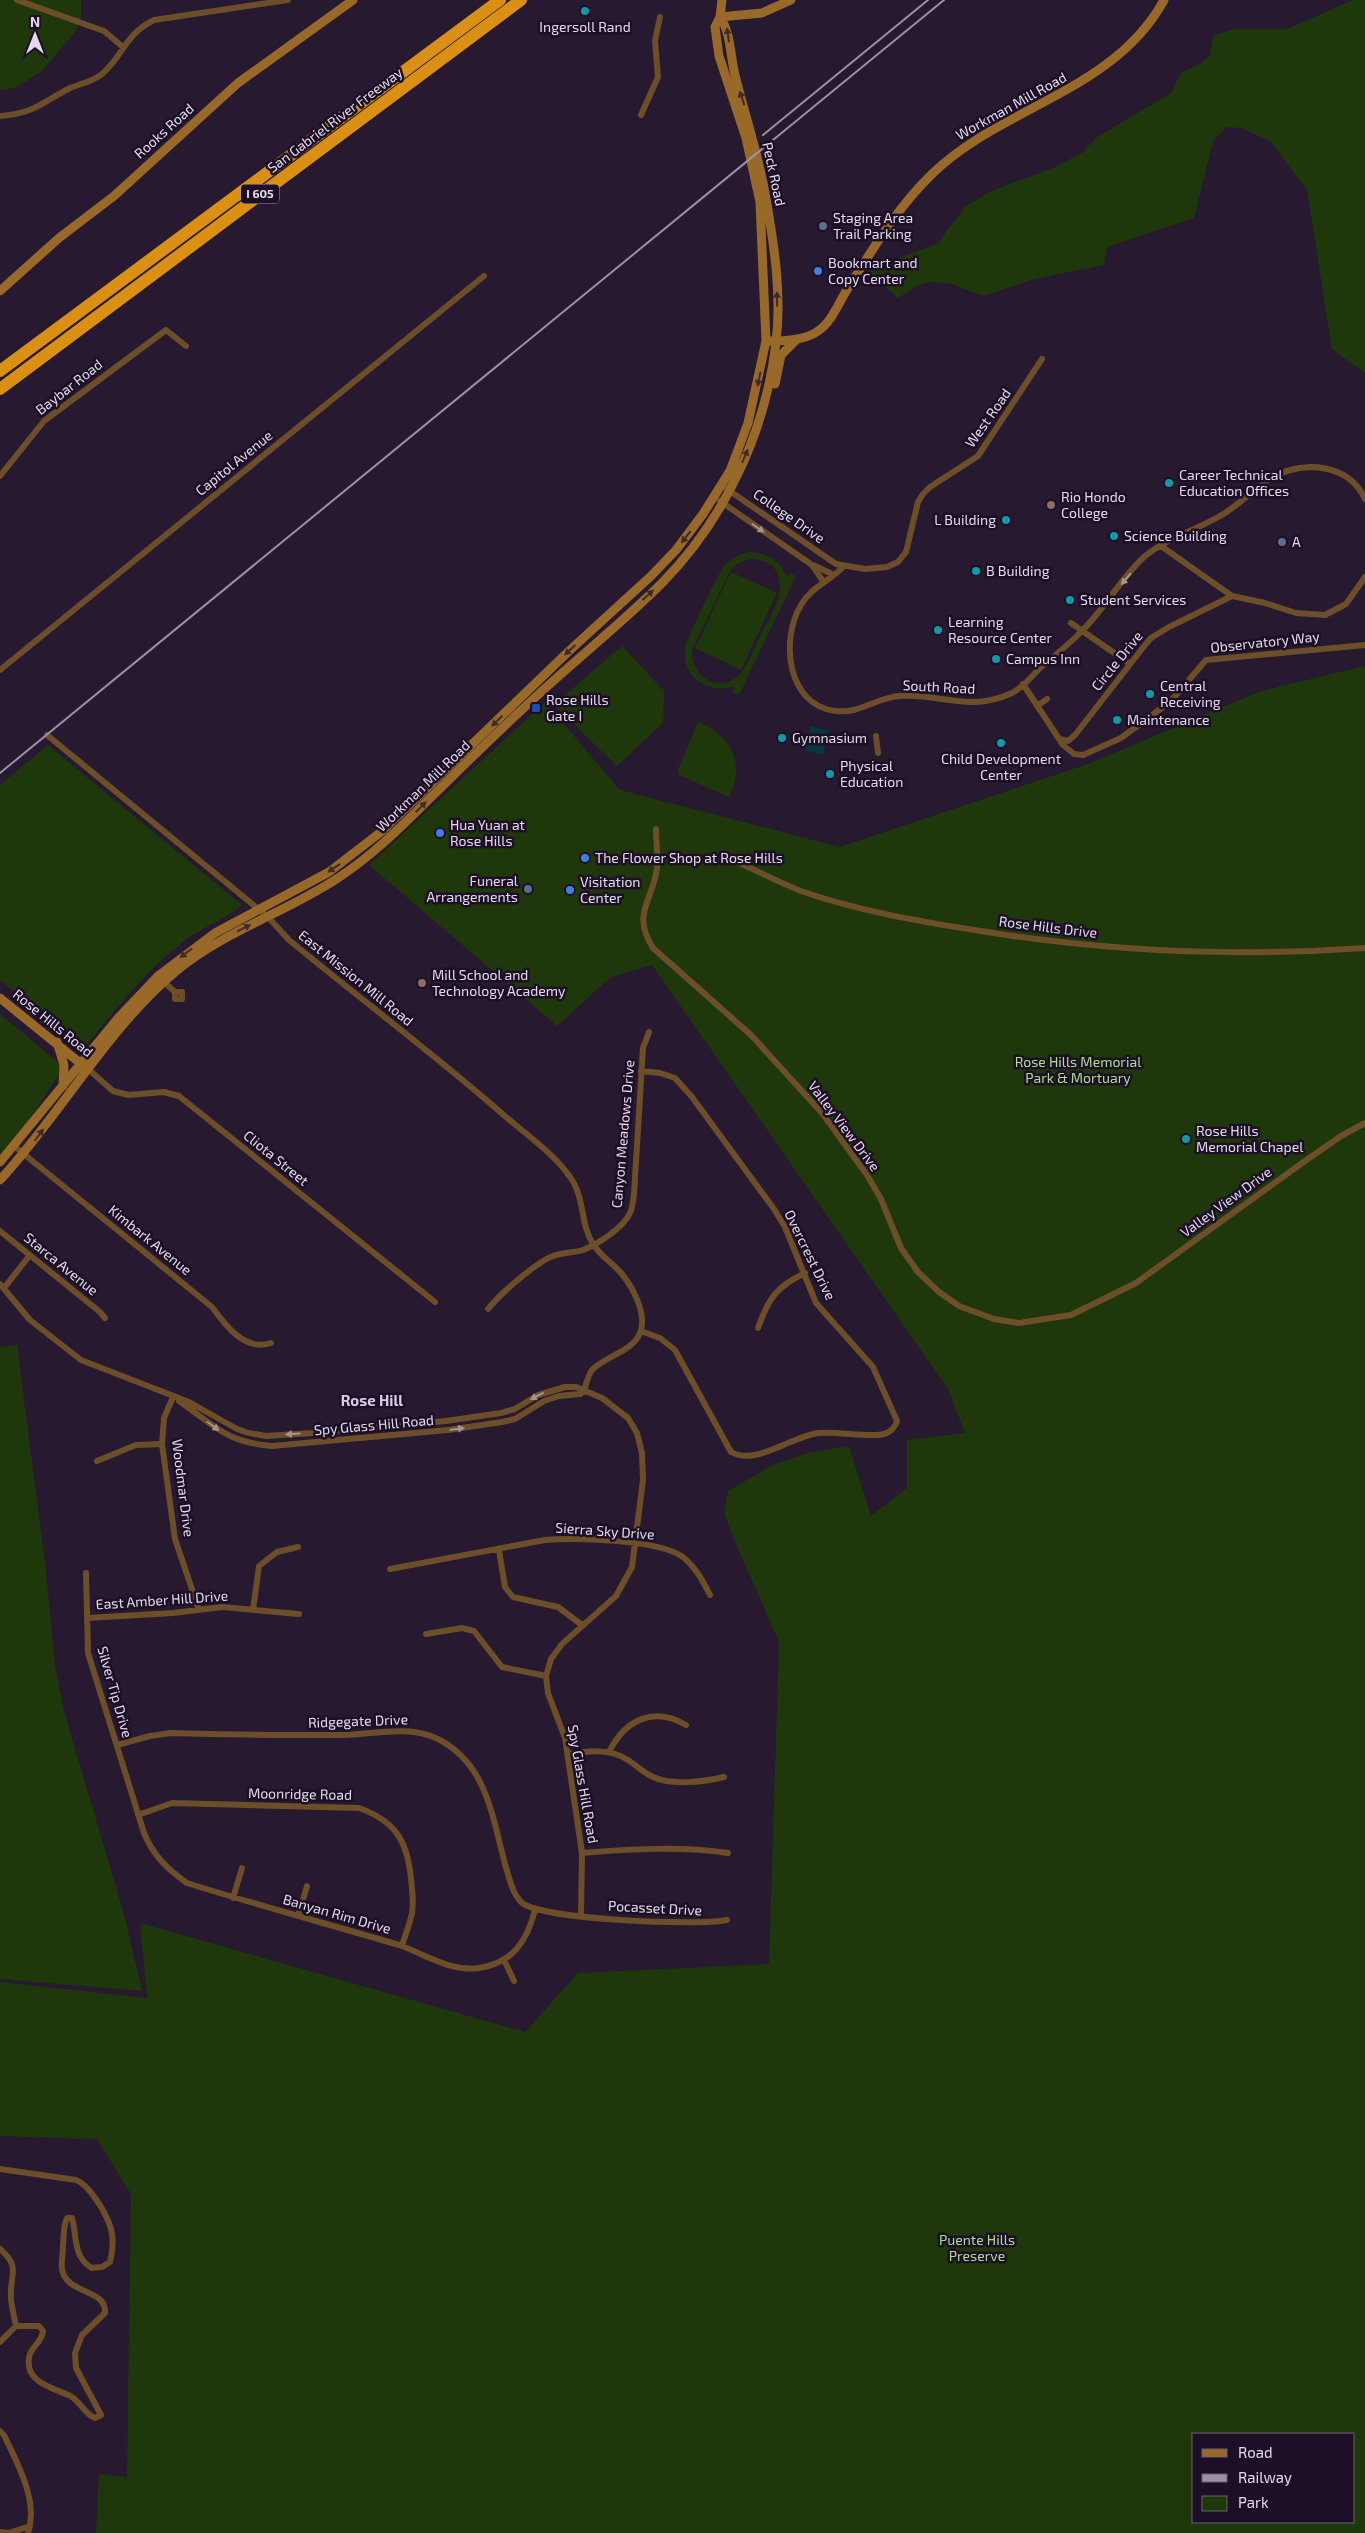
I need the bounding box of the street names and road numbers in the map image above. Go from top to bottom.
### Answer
street label: San Gabriel River Freeway [264,63,406,176]
street label: Workman Mill Road [952,68,1069,143]
street label: Rooks Road [130,100,197,162]
street label: Peck Road [759,140,790,207]
road number: I 605 [241,184,279,203]
street label: Baybar Road [32,355,105,418]
street label: West Road [961,385,1014,451]
street label: Capitol Avenue [192,426,276,499]
street label: College Drive [750,485,828,546]
street label: Circle Drive [1087,627,1146,694]
street label: Observatory Way [1209,627,1321,656]
street label: South Road [902,676,976,697]
street label: Workman Mill Road [372,736,473,835]
street label: Rose Hills Drive [998,912,1098,941]
street label: East Mission Mill Road [295,926,417,1029]
street label: Rose Hills Road [10,985,97,1060]
street label: Canyon Meadows Drive [608,1059,637,1209]
street label: Valley View Drive [805,1077,884,1174]
street label: Cliota Street [240,1126,312,1189]
street label: Valley View Drive [1177,1163,1275,1240]
street label: Kimbark Avenue [105,1201,195,1278]
street label: Overcrest Drive [781,1207,840,1303]
street label: Starca Avenue [21,1229,102,1299]
street label: Spy Glass Hill Road [313,1411,435,1438]
street label: Woodmar Drive [169,1438,198,1538]
street label: Sierra Sky Drive [555,1519,655,1542]
street label: East Amber Hill Drive [95,1586,229,1613]
street label: Silver Tip Drive [94,1644,137,1739]
street label: Ridgegate Drive [308,1710,408,1731]
street label: Spy Glass Hill Road [565,1723,602,1845]
street label: Moonridge Road [248,1784,352,1803]
street label: Banyan Rim Drive [281,1890,393,1937]
street label: Pocasset Drive [608,1897,702,1918]

